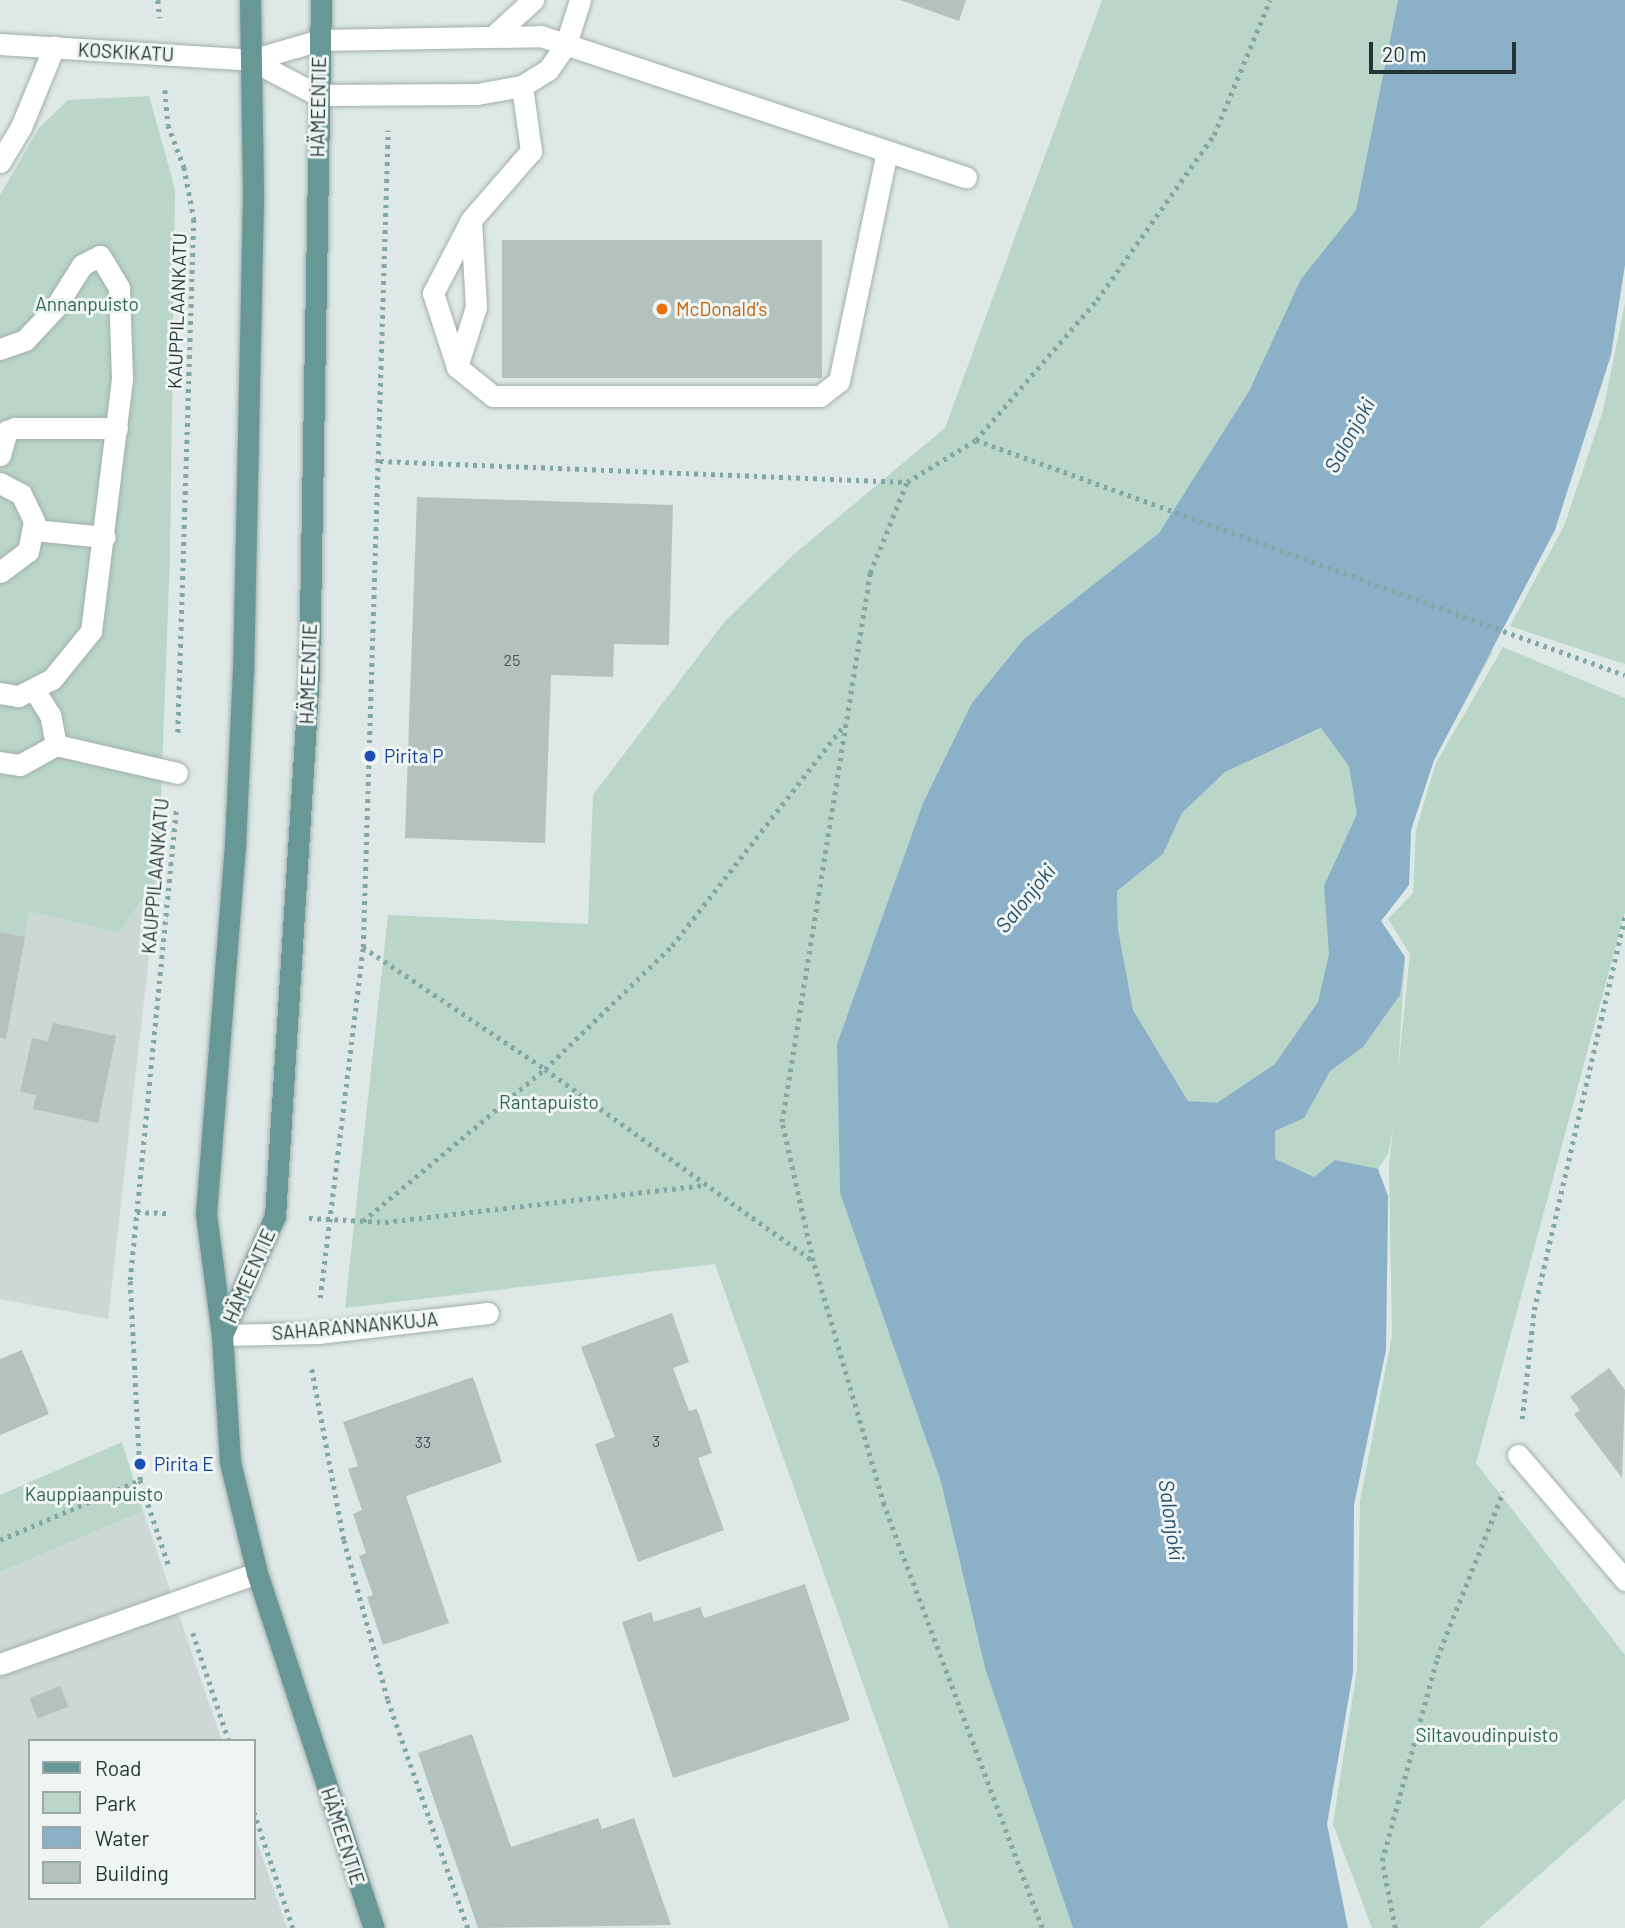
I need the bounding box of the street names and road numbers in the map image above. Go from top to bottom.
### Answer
street label: KOSKIKATU [77,38,175,66]
street label: HÄMEENTIE [306,56,330,158]
street label: KAUPPILAANKATU [163,232,191,390]
street label: HÄMEENTIE [295,623,321,725]
street label: KAUPPILAANKATU [137,797,173,955]
street label: HÄMEENTIE [218,1225,280,1327]
street label: SAHARANNANKUJA [271,1307,439,1345]
street label: HÄMEENTIE [317,1785,369,1887]

